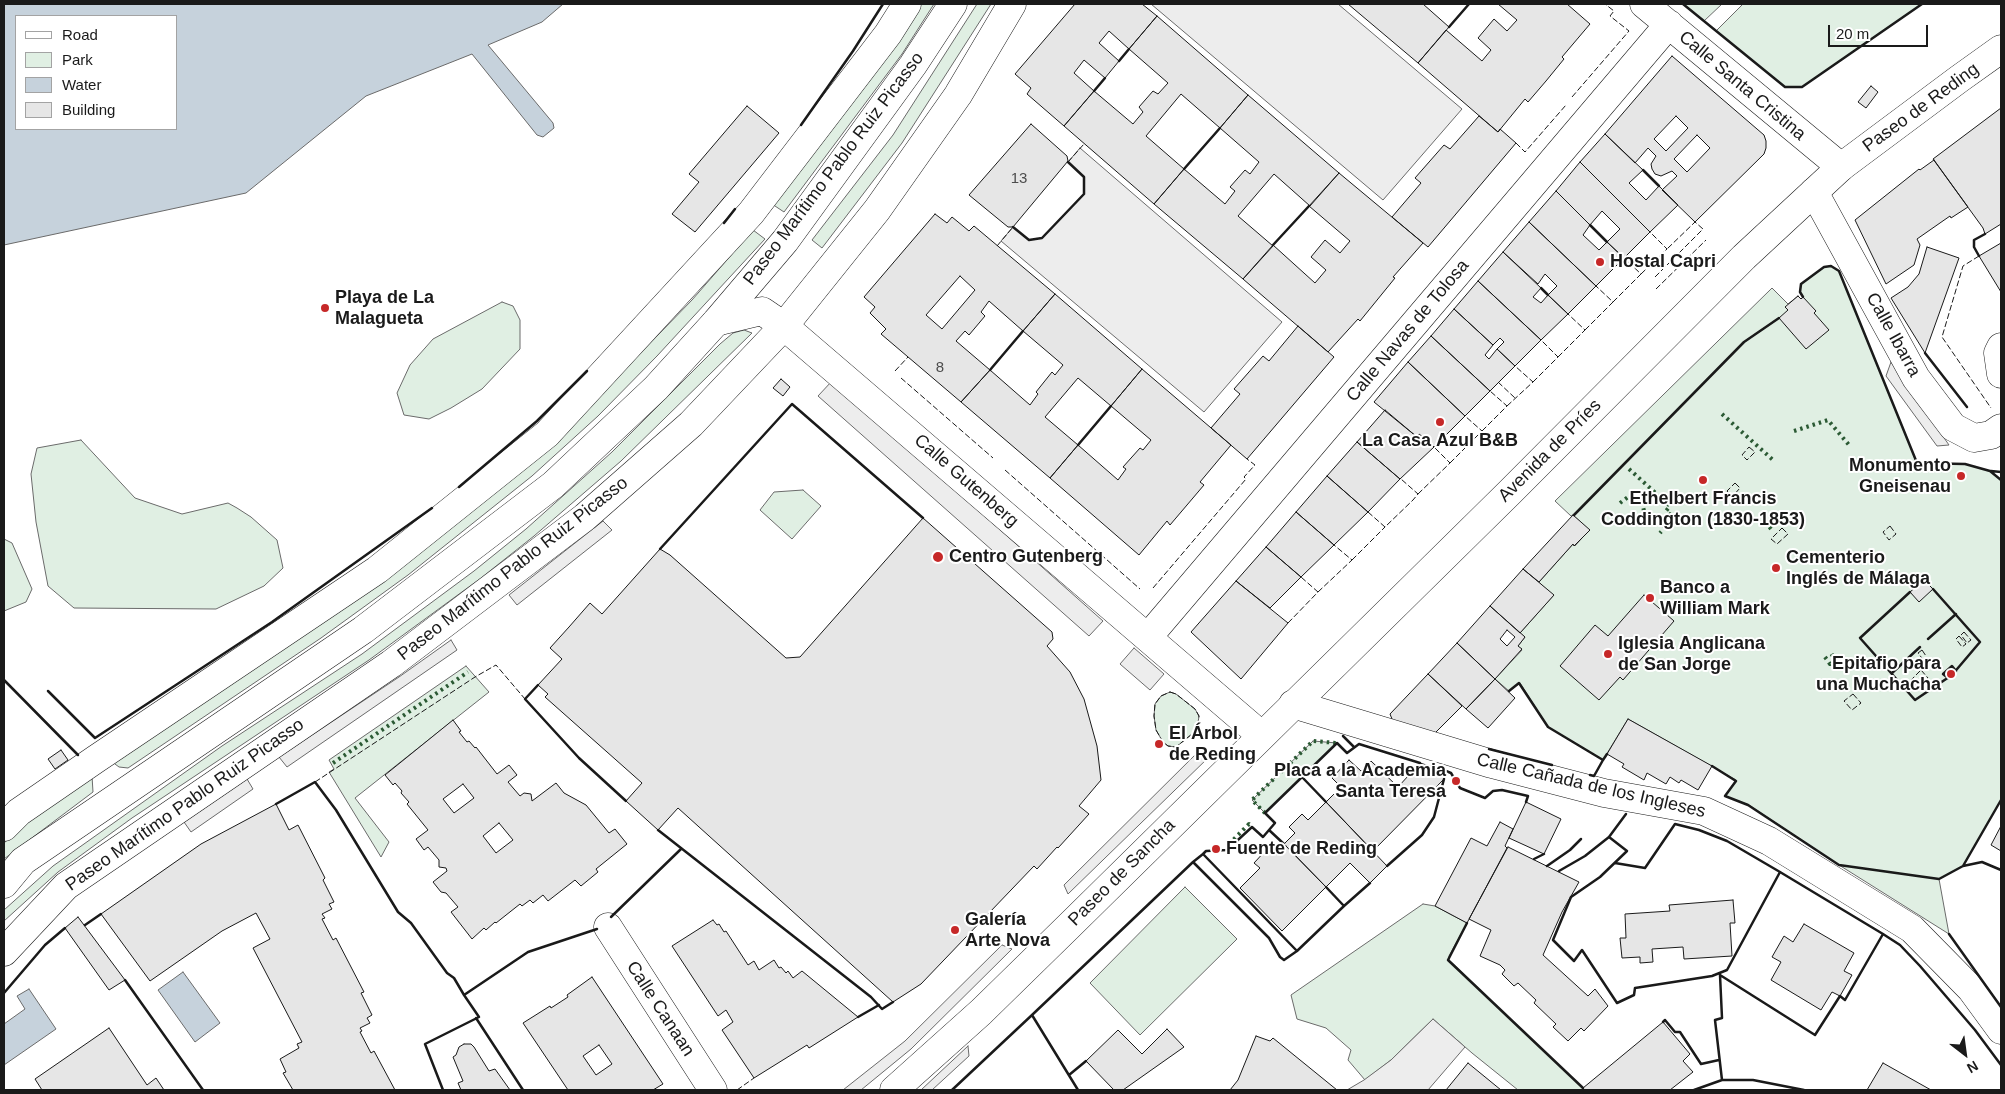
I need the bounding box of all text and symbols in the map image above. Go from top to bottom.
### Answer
legend [15,15,178,130]
scale bar [1830,15,1930,47]
text: 20 m [1836,25,1869,42]
text: Road [62,26,98,43]
street label: Calle Santa Cristina [1674,27,1810,145]
street label: Paseo Marítimo Pablo Ruiz Picasso [739,48,929,290]
text: Park [62,51,93,68]
street label: Paseo de Reding [1859,59,1983,157]
text: Water [62,76,101,93]
text: Building [62,101,115,118]
house number: 13 [1011,170,1027,188]
place label: Hostal Capri [1610,251,1716,273]
street label: Calle Navas de Tolosa [1342,255,1474,407]
marker: Hostal Capri [1594,256,1606,268]
place label: Playa de La Malagueta [335,287,434,330]
street label: Calle Ibarra [1861,289,1925,381]
marker: Playa de La Malagueta [319,302,331,314]
house number: 8 [936,359,944,377]
street label: Avenida de Príes [1494,395,1606,507]
marker: La Casa Azul B&B [1434,416,1446,428]
street label: Calle Gutenberg [909,430,1023,532]
place label: La Casa Azul B&B [1362,430,1518,452]
place label: Monumento Gneisenau [1849,455,1951,498]
marker: Monumento Gneisenau [1955,470,1967,482]
street label: Paseo Marítimo Pablo Ruiz Picasso [394,472,632,666]
marker: Ethelbert Francis Coddington (1830-1853) [1697,474,1709,486]
place label: Ethelbert Francis Coddington (1830-1853) [1601,488,1805,530]
place label: Centro Gutenberg [949,546,1103,568]
place label: Cementerio Inglés de Málaga [1786,547,1930,590]
marker: Centro Gutenberg [931,550,945,564]
marker: Cementerio Inglés de Málaga [1770,562,1782,574]
place label: Banco a William Mark [1660,577,1770,620]
marker: Banco a William Mark [1644,592,1656,604]
place label: Iglesia Anglicana de San Jorge [1618,633,1765,676]
marker: Iglesia Anglicana de San Jorge [1602,648,1614,660]
place label: Epitafio para una Muchacha [1816,653,1941,696]
marker: Epitafio para una Muchacha [1945,668,1957,680]
street label: Paseo Marítimo Pablo Ruiz Picasso [62,714,308,896]
place label: El Árbol de Reding [1169,723,1256,766]
marker: El Árbol de Reding [1153,738,1165,750]
street label: Calle Cañada de los Ingleses [1474,749,1708,823]
place label: Placa a la Academia Santa Teresa [1274,760,1446,802]
marker: Placa a la Academia Santa Teresa [1450,775,1462,787]
street label: Paseo de Sancha [1064,815,1180,931]
place label: Fuente de Reding [1226,838,1377,860]
marker: Fuente de Reding [1210,843,1222,855]
place label: Galería Arte Nova [965,909,1050,952]
marker: Galería Arte Nova [949,924,961,936]
street label: Calle Canaan [621,957,699,1061]
north arrow [1940,1029,1990,1079]
text: N [1964,1058,1981,1076]

